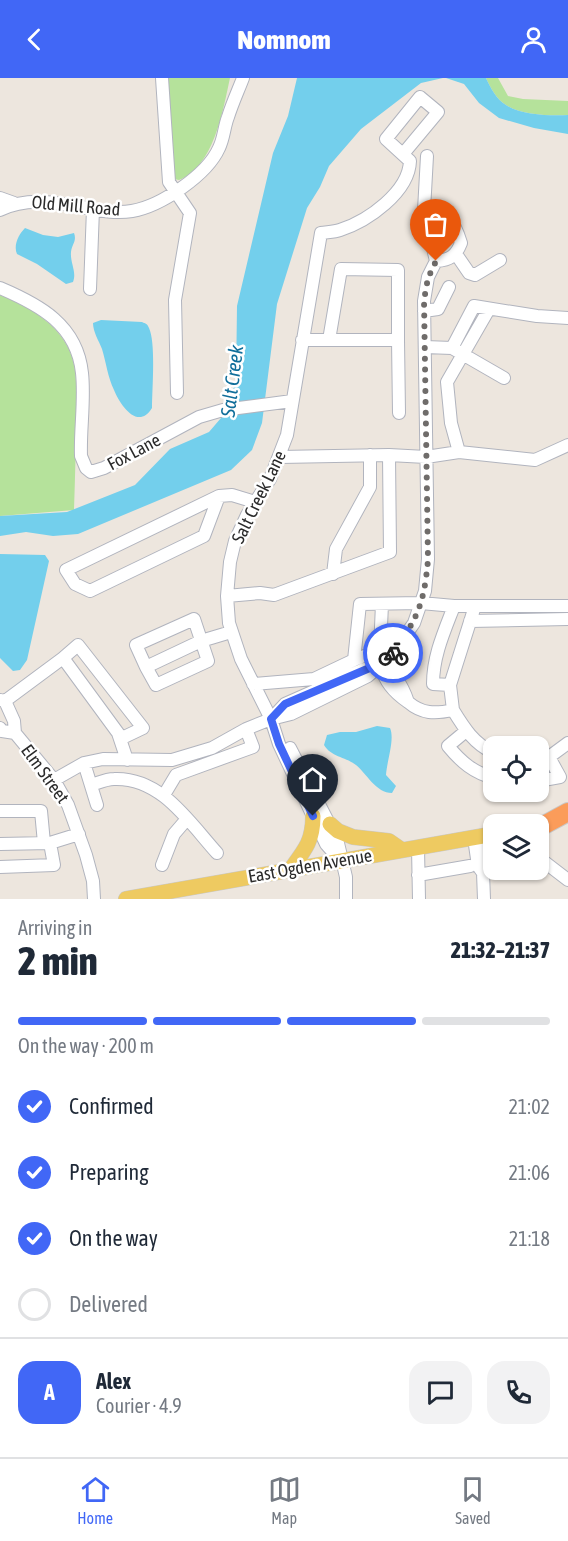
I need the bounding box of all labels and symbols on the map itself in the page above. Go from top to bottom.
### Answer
street label: Old Mill Road [31,191,121,220]
pin [410,199,461,261]
water label: Salt Creek [216,343,247,419]
street label: Fox Lane [104,429,164,474]
street label: Salt Creek Lane [227,447,290,547]
courier [363,623,423,683]
street label: Elm Street [17,740,74,807]
pin [287,754,338,816]
street label: East Ogden Avenue [246,844,374,887]

